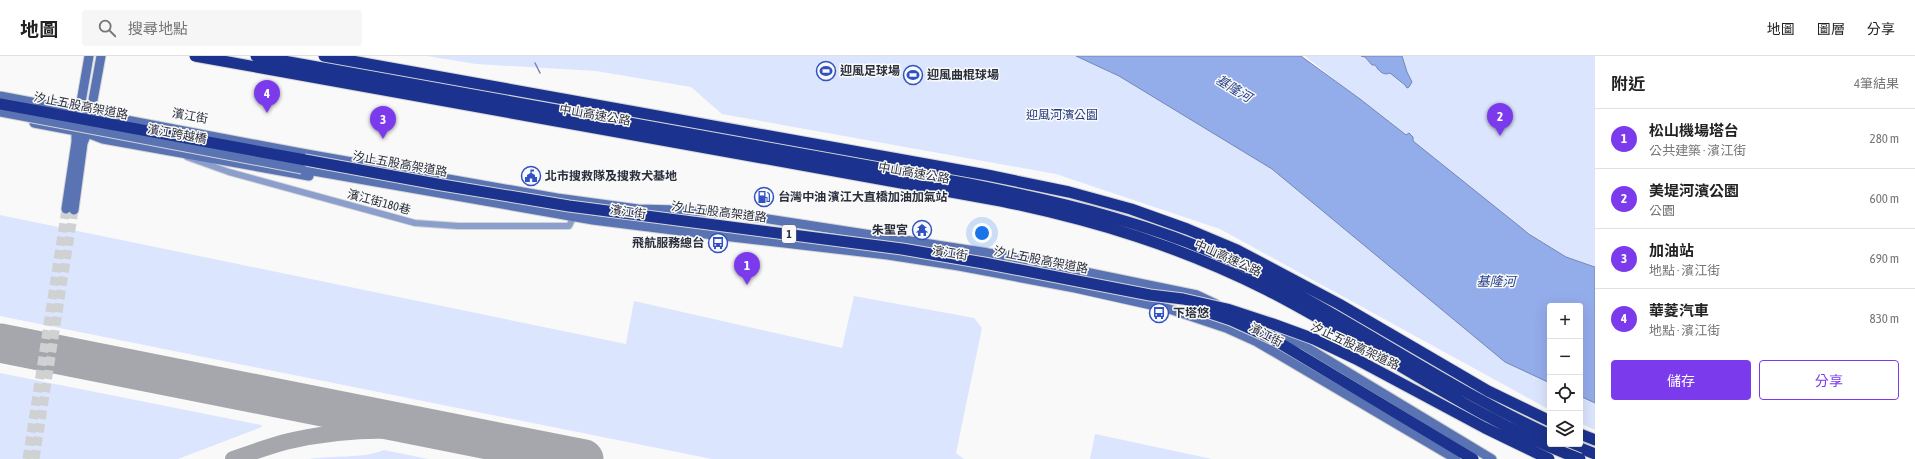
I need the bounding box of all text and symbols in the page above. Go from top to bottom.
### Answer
search box [82,10,362,46]
icon: search [96,17,118,39]
text: 地圖 [20,18,58,40]
text: 搜尋地點 [128,20,188,37]
text: 地圖 [1767,21,1795,37]
text: 圖層 [1817,21,1845,37]
text: 分享 [1867,21,1895,37]
sports icon: 迎風足球場 [815,60,837,82]
place label: 迎風足球場 [840,64,900,78]
sports icon: 迎風曲棍球場 [902,64,924,86]
place label: 迎風曲棍球場 [927,68,999,82]
water label: 基隆河 [1213,72,1257,106]
text: 附近 [1611,74,1645,94]
text: 4筆結果 [1854,76,1899,91]
pin: 4 [254,80,280,113]
street label: 汐止五股高架道路 [33,90,129,122]
street label: 中山高速公路 [558,102,632,128]
pin: 2 [1487,103,1513,136]
street label: 濱江街 [171,106,209,126]
pin: 3 [370,106,396,139]
park label: 迎風河濱公園 [1026,108,1098,122]
street label: 濱江跨越橋 [146,122,208,146]
text: 松山機場塔台 [1649,122,1739,139]
text: 1 [1621,131,1627,146]
text: 280 m [1870,131,1899,146]
text: 公共建築 · 濱江街 [1649,143,1746,158]
street label: 汐止五股高架道路 [352,149,448,179]
street label: 中山高速公路 [877,160,951,186]
public building icon: 北市搜救隊及搜救犬基地 [520,165,542,187]
place label: 北市搜救隊及搜救犬基地 [545,169,677,183]
text: 美堤河濱公園 [1649,182,1739,199]
fuel station icon: 台灣中油 濱江大直橋加油加氣站 [753,186,775,208]
street label: 濱江街180巷 [346,187,412,217]
place label: 台灣中油 濱江大直橋加油加氣站 [778,190,948,204]
text: 2 [1621,191,1627,206]
text: 600 m [1870,191,1899,206]
street label: 汐止五股高架道路 [670,199,768,225]
street label: 濱江街 [609,203,647,221]
text: 公園 [1649,203,1675,218]
temple icon: 朱聖宮 [911,219,933,241]
place label: 朱聖宮 [872,223,908,237]
your location [972,223,992,243]
road number: 1 [782,225,796,243]
bus stop icon: 飛航服務總台 [707,232,729,254]
place label: 飛航服務總台 [632,236,704,250]
street label: 中山高速公路 [1192,237,1264,279]
text: 加油站 [1649,242,1694,259]
street label: 濱江街 [931,243,969,263]
street label: 汐止五股高架道路 [993,244,1089,276]
text: 3 [1621,251,1627,266]
text: 690 m [1870,251,1899,266]
pin: 1 [734,252,760,285]
text: 地點 · 濱江街 [1649,263,1720,278]
water label: 基隆河 [1476,274,1518,289]
bus stop icon: 下塔悠 [1148,302,1170,324]
text: 華菱汽車 [1649,302,1709,319]
map controls [1547,303,1583,447]
button: + [1547,303,1583,339]
place label: 下塔悠 [1173,306,1209,320]
text: 4 [1621,311,1627,326]
text: 830 m [1870,311,1899,326]
street label: 汐止五股高架道路 [1309,319,1401,373]
street label: 濱江街 [1247,320,1285,350]
text: 地點 · 濱江街 [1649,323,1720,338]
button: − [1547,339,1583,375]
button: 儲存 [1611,360,1751,400]
button: 分享 [1759,360,1899,400]
button: locate [1547,375,1583,411]
button: layers [1547,411,1583,447]

